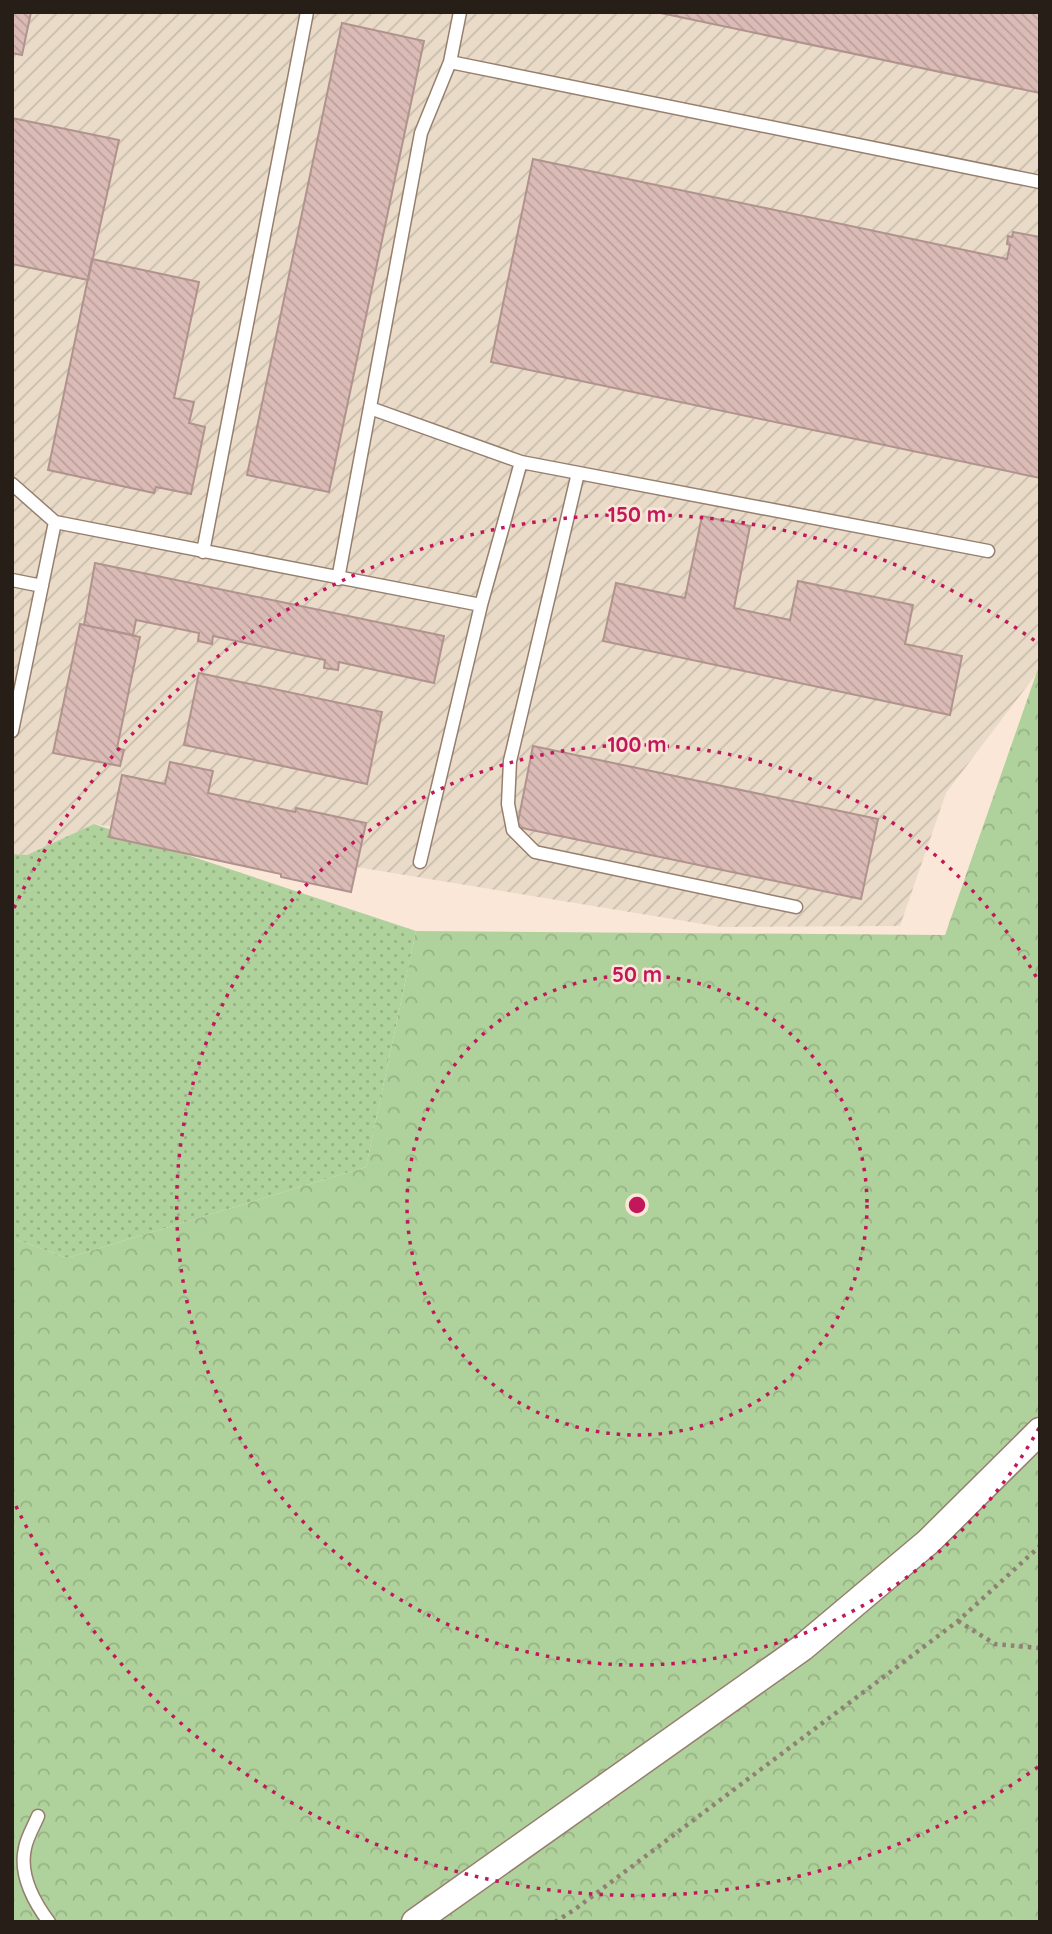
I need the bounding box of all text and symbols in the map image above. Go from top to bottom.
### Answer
text: 150 m [608,501,666,527]
text: 100 m [607,731,667,757]
text: 50 m [612,961,662,987]
centre of rings [625,1193,649,1217]

